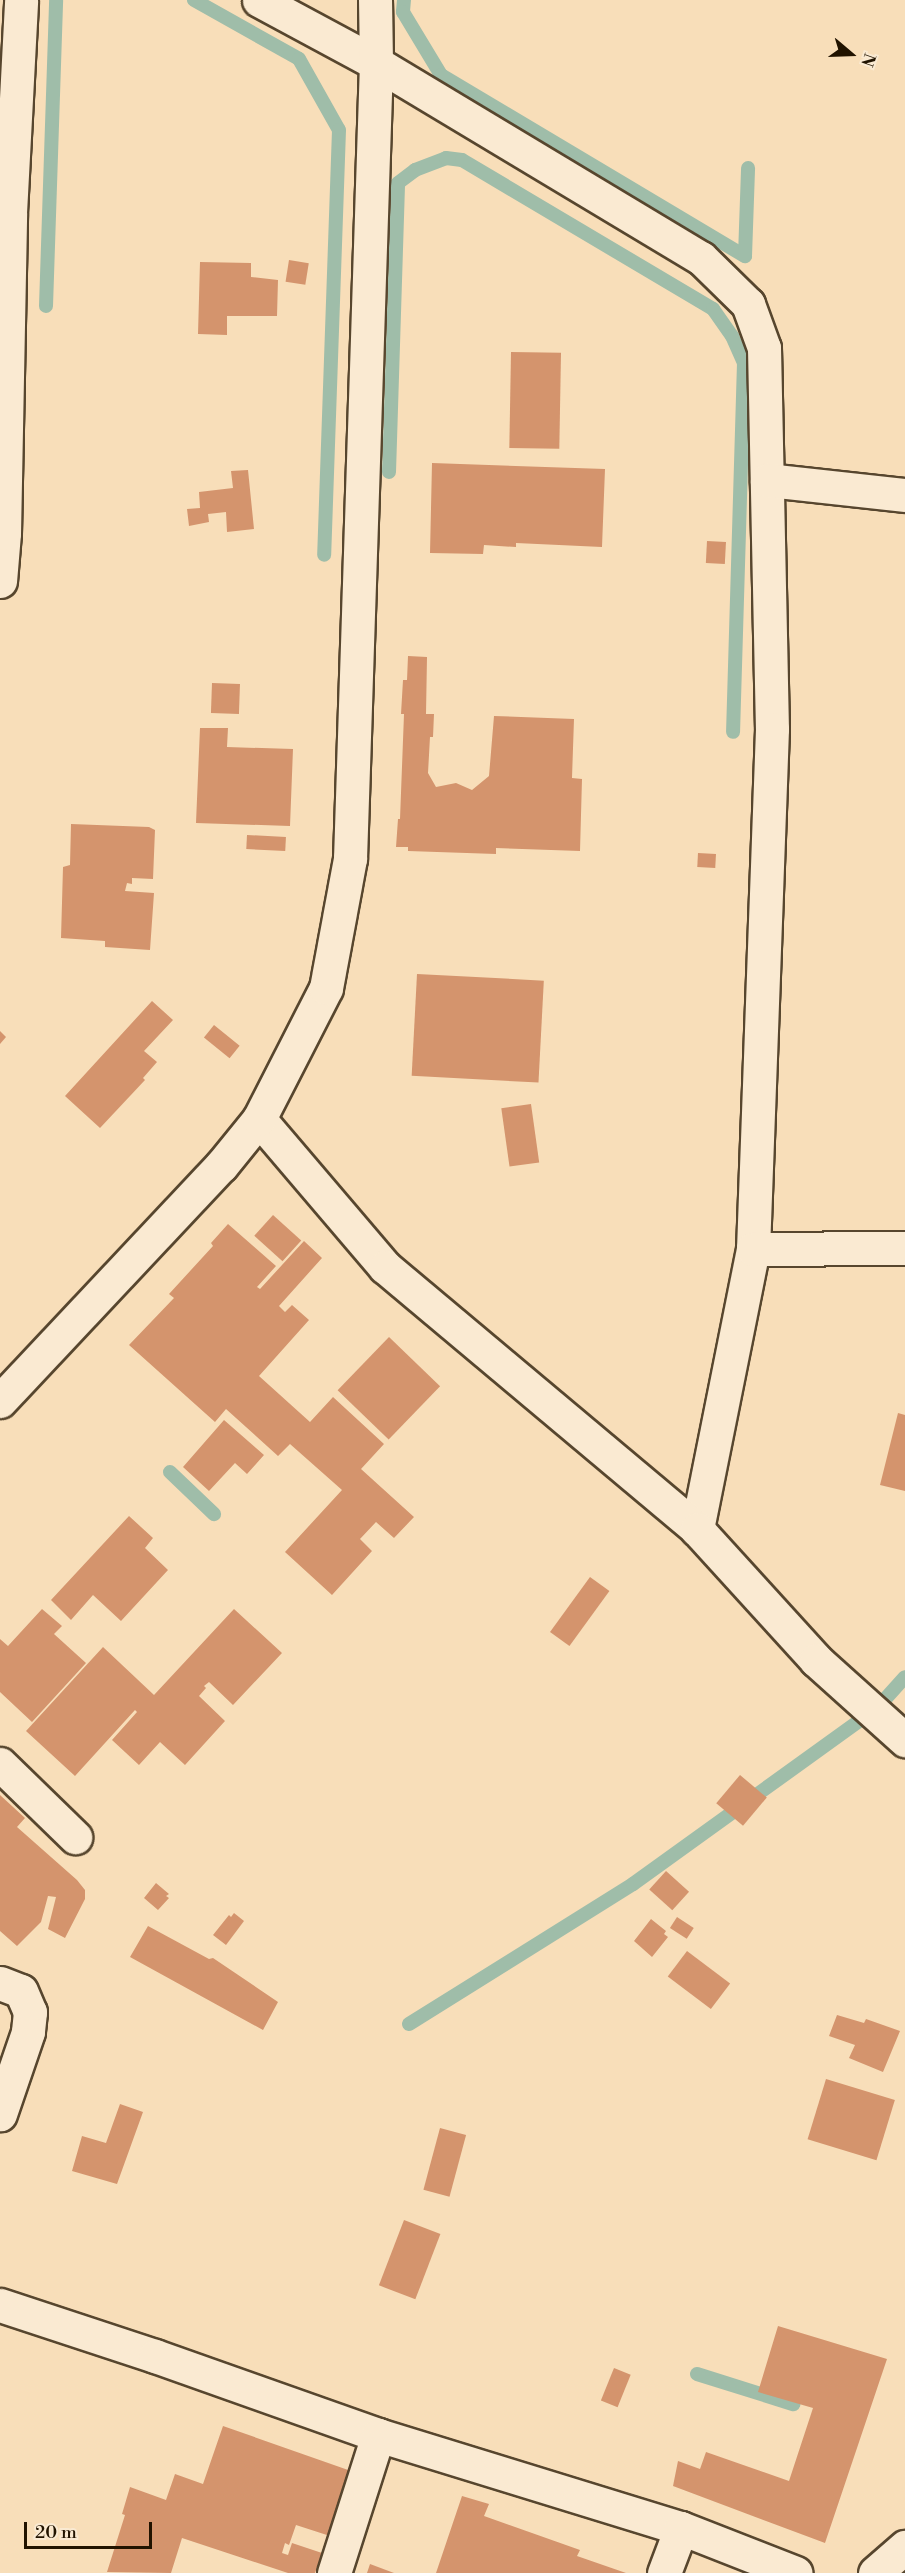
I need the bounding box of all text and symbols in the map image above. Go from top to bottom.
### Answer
north arrow [821,24,881,84]
text: N [857,51,880,69]
scale bar [27,2510,154,2548]
text: 20 m [35,2521,77,2544]

